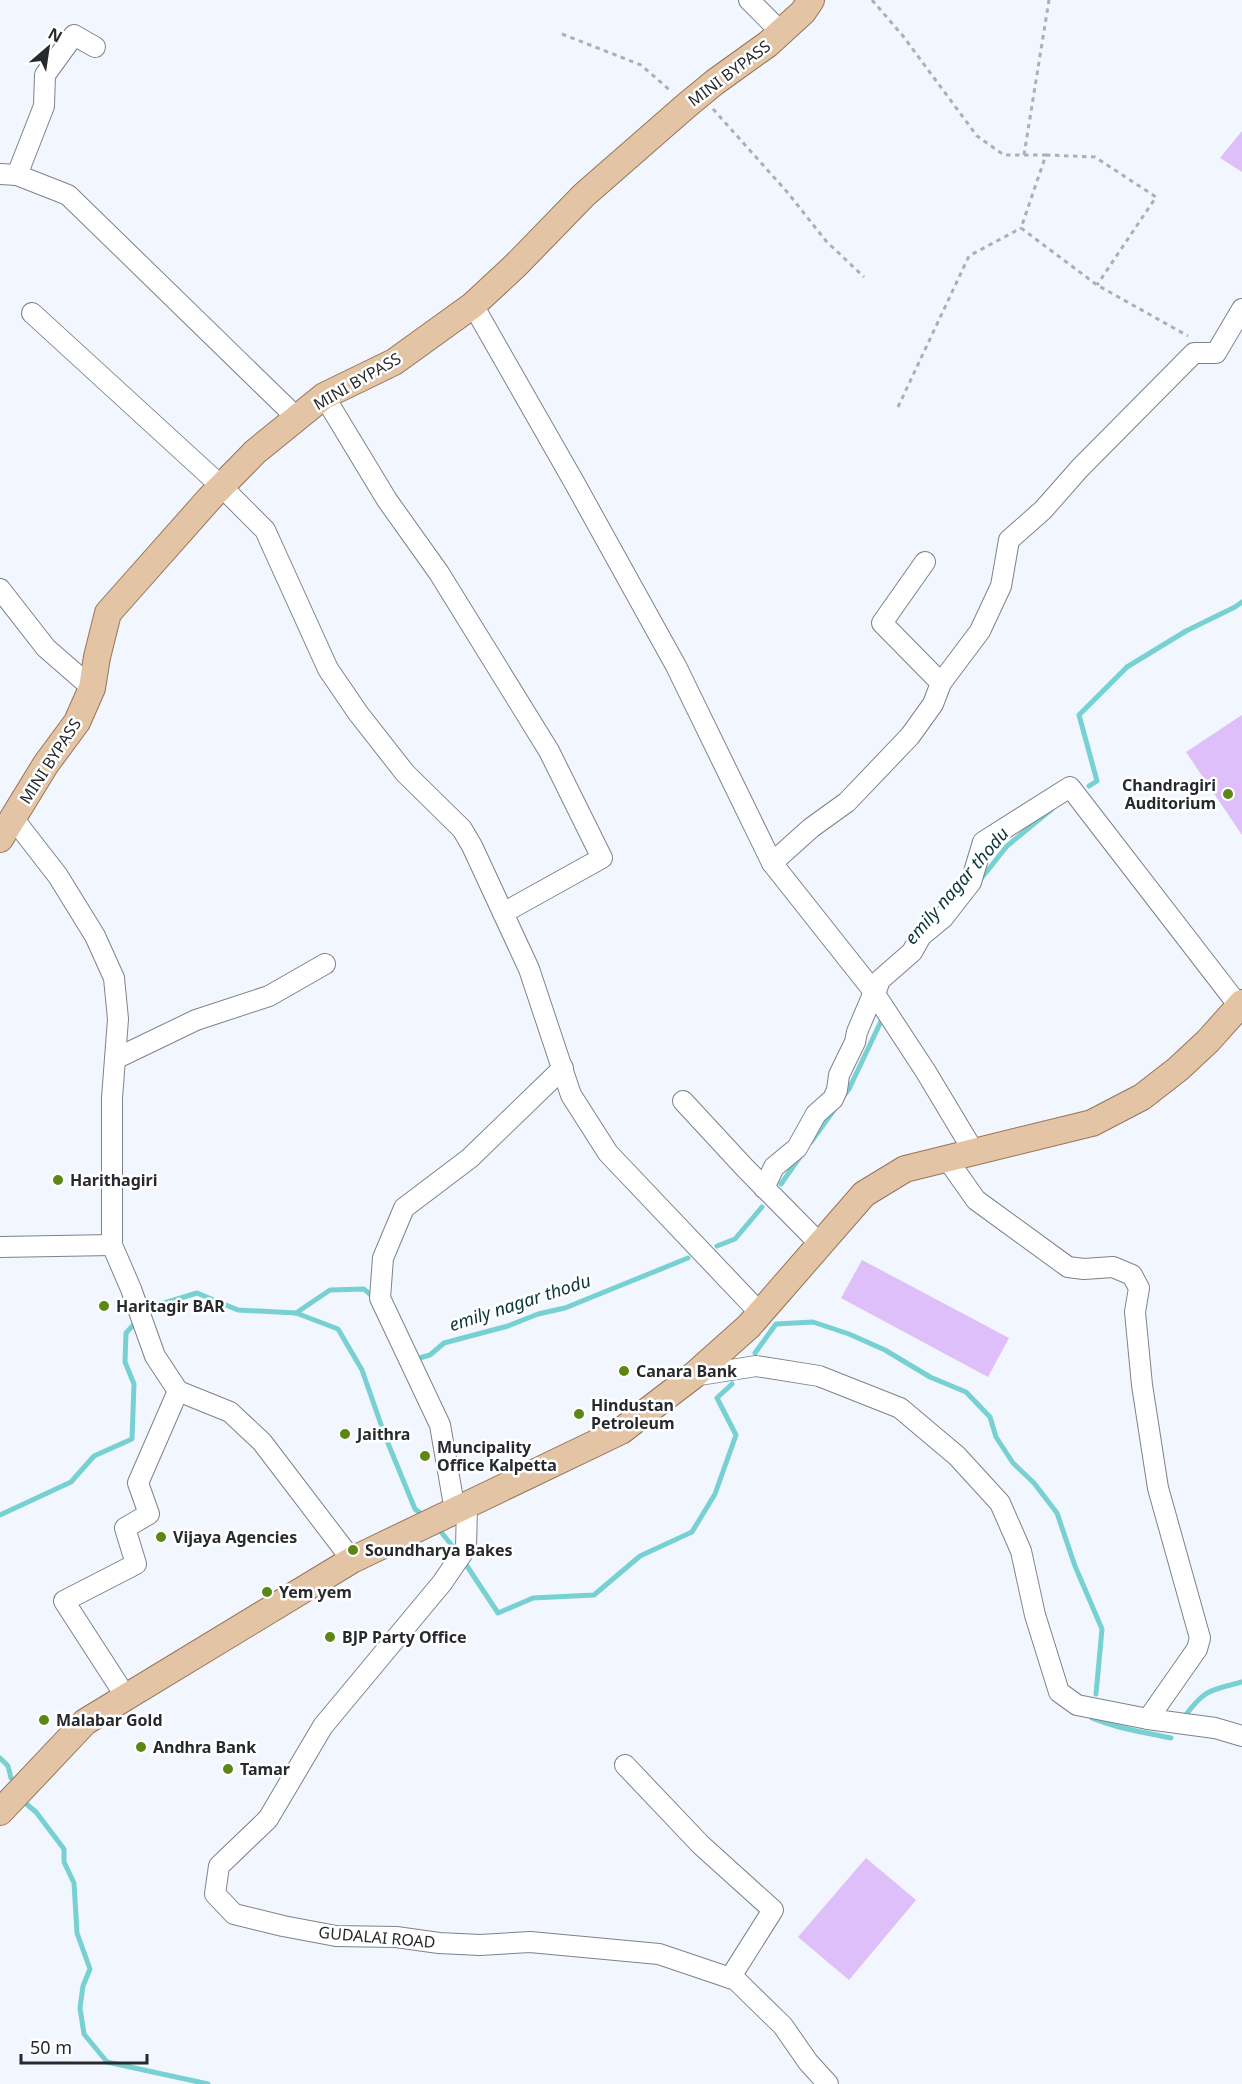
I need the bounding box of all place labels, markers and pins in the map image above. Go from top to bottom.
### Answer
place label: Chandragiri Auditorium [1122,774,1216,814]
marker: Chandragiri Auditorium [1221,787,1235,801]
place label: Harithagiri [70,1169,158,1191]
marker: Harithagiri [51,1173,65,1187]
place label: Haritagir BAR [116,1295,225,1317]
marker: Haritagir BAR [97,1299,111,1313]
place label: Canara Bank [636,1360,737,1382]
marker: Canara Bank [617,1364,631,1378]
place label: Hindustan Petroleum [591,1394,675,1434]
marker: Hindustan Petroleum [572,1407,586,1421]
place label: Jaithra [355,1423,410,1445]
marker: Jaithra [338,1427,352,1441]
place label: Muncipality Office Kalpetta [437,1436,557,1476]
marker: Muncipality Office Kalpetta [418,1449,432,1463]
place label: Vijaya Agencies [173,1526,297,1548]
marker: Vijaya Agencies [154,1530,168,1544]
place label: Soundharya Bakes [365,1539,512,1561]
marker: Soundharya Bakes [346,1543,360,1557]
place label: Yem yem [279,1581,352,1603]
marker: Yem yem [260,1585,274,1599]
place label: BJP Party Office [342,1626,467,1648]
marker: BJP Party Office [323,1630,337,1644]
place label: Malabar Gold [56,1709,163,1731]
marker: Malabar Gold [37,1713,51,1727]
place label: Andhra Bank [153,1736,256,1758]
marker: Andhra Bank [134,1740,148,1754]
place label: Tamar [240,1758,290,1780]
marker: Tamar [221,1762,235,1776]

